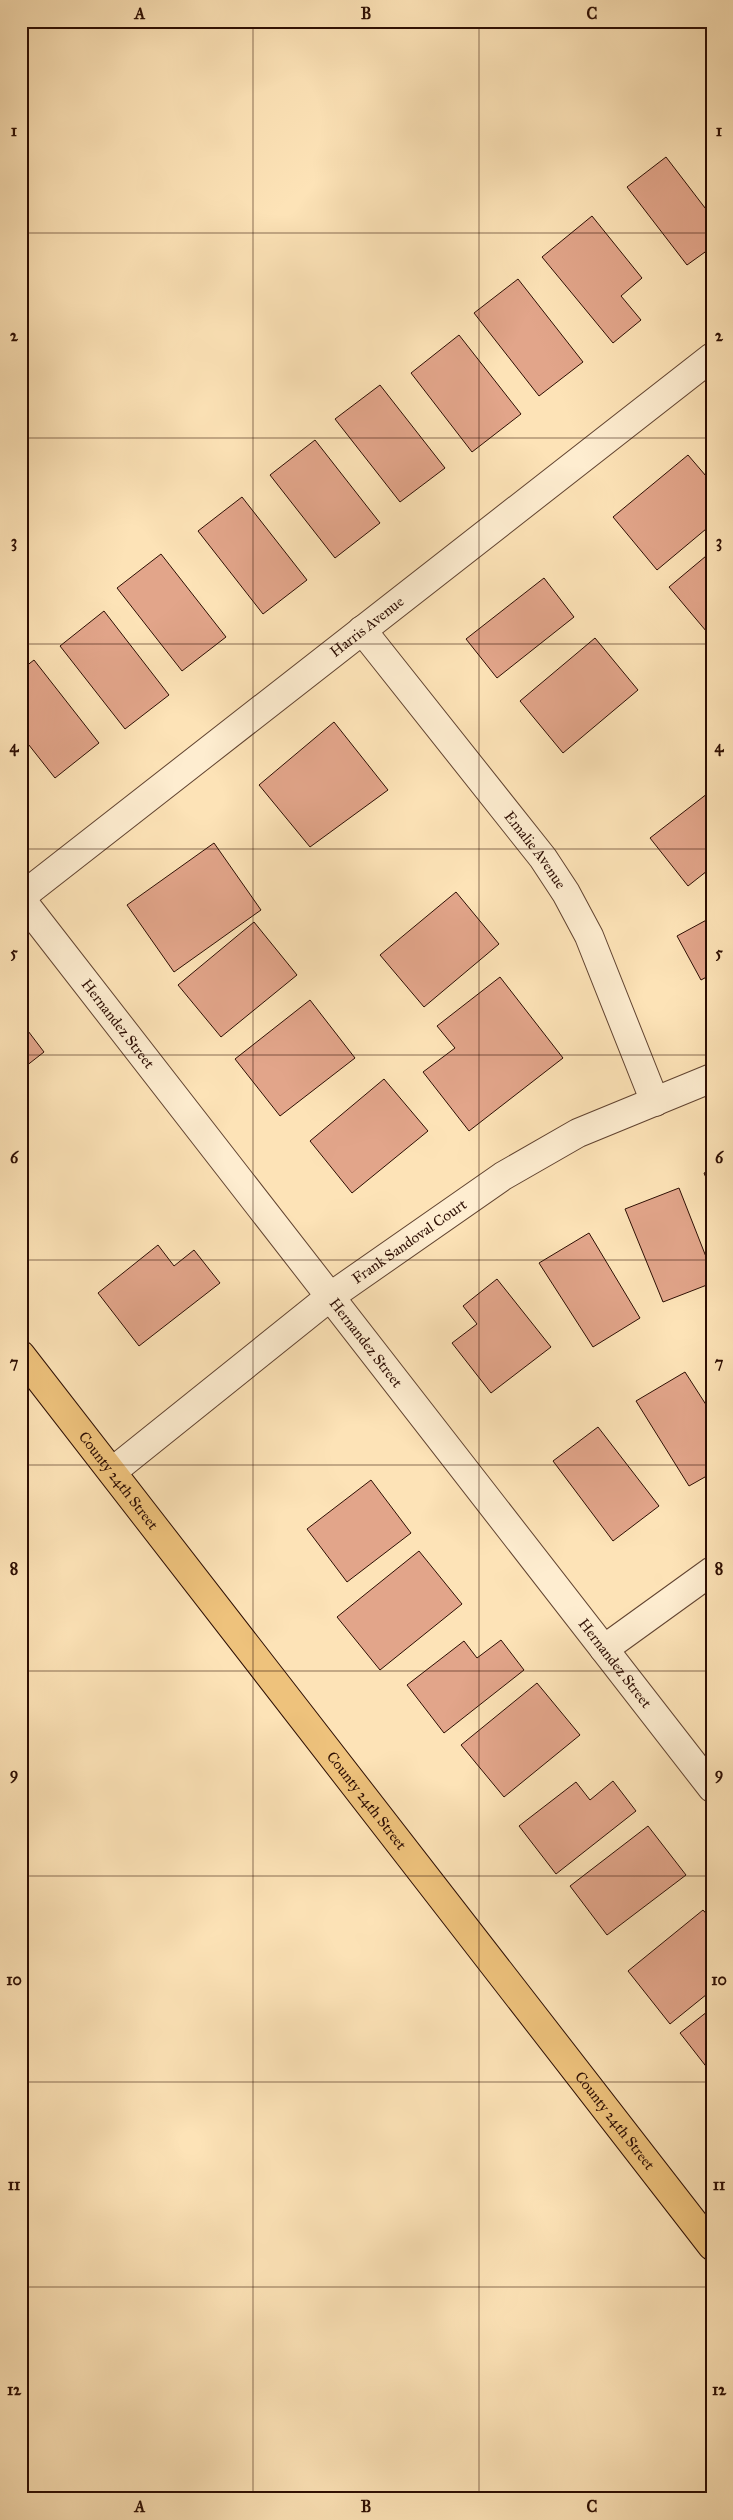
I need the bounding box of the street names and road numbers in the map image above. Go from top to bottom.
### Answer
street label: Harris Avenue [327,592,407,661]
street label: Emalie Avenue [500,808,570,892]
street label: Hernandez Street [78,975,159,1073]
street label: Frank Sandoval Court [349,1195,471,1288]
street label: Hernandez Street [325,1294,407,1392]
street label: County 24th Street [75,1428,163,1534]
street label: Hernandez Street [575,1615,656,1712]
street label: County 24th Street [323,1748,411,1854]
street label: County 24th Street [571,2068,659,2174]

